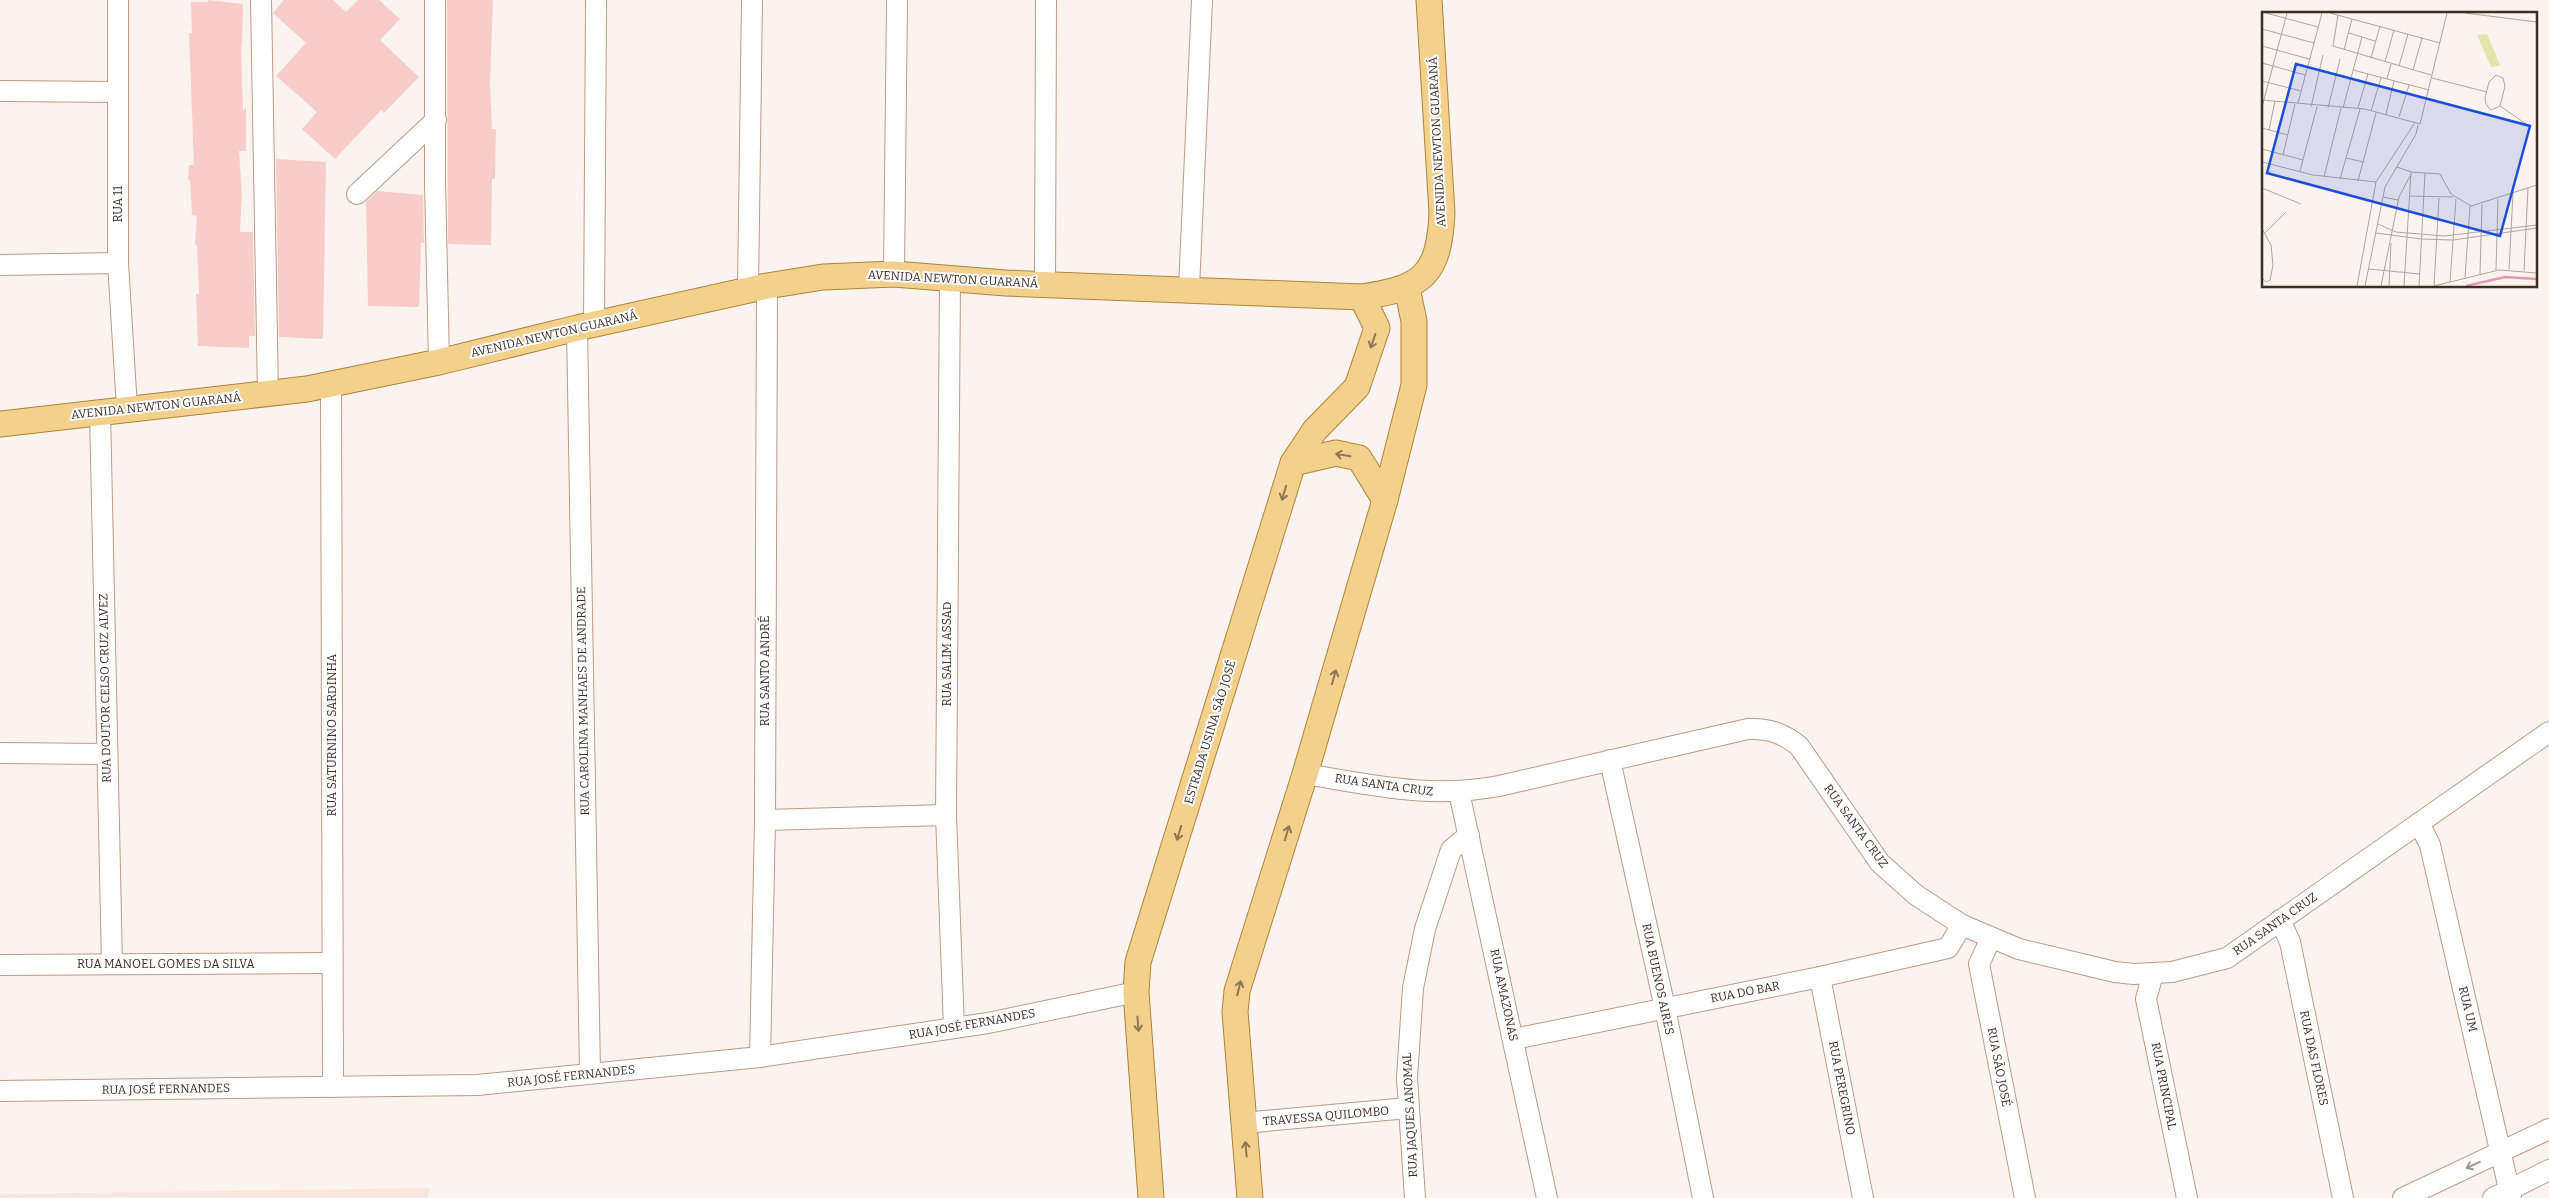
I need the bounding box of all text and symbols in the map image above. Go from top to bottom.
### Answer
inset map [2262,12,2536,288]
street label: AVENIDA NEWTON GUARANÁ [1425,56,1448,228]
street label: RUA 11 [111,186,125,222]
street label: AVENIDA NEWTON GUARANÁ [867,267,1039,290]
street label: AVENIDA NEWTON GUARANÁ [469,307,639,360]
one-way arrow [1368,333,1377,349]
street label: AVENIDA NEWTON GUARANÁ [70,389,242,422]
one-way arrow [1335,450,1351,460]
one-way arrow [1278,485,1288,501]
street label: RUA CAROLINA MANHAES DE ANDRADE [574,586,592,816]
street label: RUA DOUTOR CELSO CRUZ ALVEZ [96,593,114,783]
street label: RUA SALIM ASSAD [940,602,954,706]
street label: RUA SANTO ANDRÉ [757,616,772,726]
street label: RUA SATURNINO SARDINHA [325,653,339,816]
street label: ESTRADA USINA SÃO JOSÉ [1180,658,1239,806]
one-way arrow [1329,669,1339,685]
street label: RUA SANTA CRUZ [1334,771,1434,799]
street label: RUA SANTA CRUZ [1821,782,1891,870]
one-way arrow [1173,824,1183,840]
one-way arrow [1282,825,1292,841]
street label: RUA SANTA CRUZ [2230,890,2320,958]
street label: RUA BUENOS AIRES [1639,922,1677,1036]
street label: RUA AMAZONAS [1487,947,1521,1043]
street label: RUA MANOEL GOMES DA SILVA [77,957,255,971]
street label: RUA DO BAR [1709,978,1781,1006]
one-way arrow [1235,980,1244,996]
street label: RUA UM [2456,985,2480,1034]
street label: RUA JOSÉ FERNANDES [907,1005,1036,1042]
street label: RUA DAS FLORES [2297,1009,2331,1107]
one-way arrow [1133,1015,1143,1031]
street label: RUA SÃO JOSÉ [1984,1026,2015,1108]
street label: RUA PEREGRINO [1826,1040,1858,1136]
street label: RUA PRINCIPAL [2149,1041,2179,1131]
street label: RUA JAQUES ANOMAL [1400,1052,1420,1178]
street label: RUA JOSÉ FERNANDES [506,1061,636,1090]
street label: RUA JOSÉ FERNANDES [102,1080,230,1097]
street label: TRAVESSA QUILOMBO [1262,1104,1390,1128]
one-way arrow [1241,1142,1250,1158]
one-way arrow [2466,1161,2481,1170]

